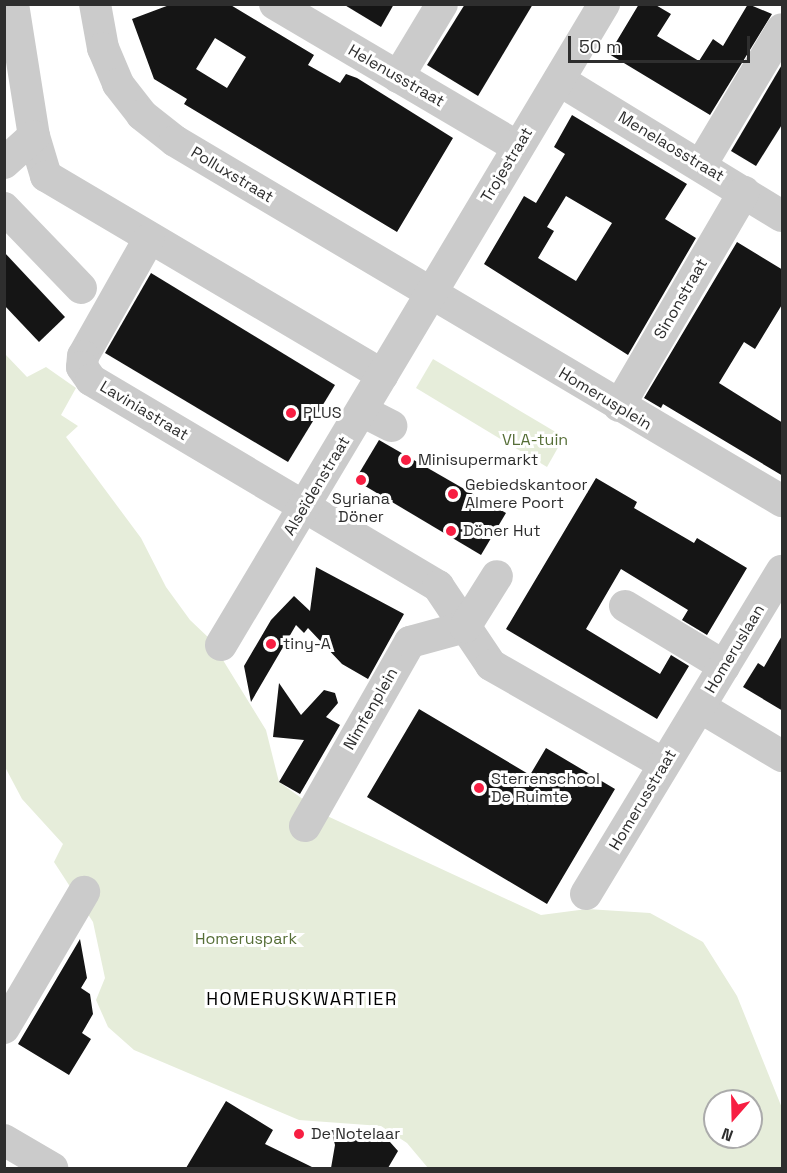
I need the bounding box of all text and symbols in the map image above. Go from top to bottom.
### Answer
scale bar [571,24,752,62]
text: 50 m [579,35,621,58]
street label: Helenusstraat [344,41,448,111]
street label: Menelaosstraat [614,108,728,186]
street label: Trojestraat [477,124,537,206]
street label: Polluxstraat [187,143,277,207]
street label: Sinonstraat [650,255,712,343]
street label: Homerusplein [555,364,655,434]
street label: Laviniastraat [96,377,192,445]
place label: PLUS [303,403,342,423]
marker: PLUS [284,406,298,420]
park label: VLA-tuin [502,430,568,450]
street label: Alseïdenstraat [280,433,354,539]
place label: Minisupermarkt [418,450,538,470]
marker: Minisupermarkt [399,453,413,467]
marker: Syriana Döner [354,473,368,487]
place label: Gebiedskantoor Almere Poort [465,475,588,513]
marker: Gebiedskantoor Almere Poort [446,487,460,501]
place label: Syriana Döner [332,489,390,527]
place label: Döner Hut [463,521,541,541]
marker: Döner Hut [444,524,458,538]
street label: Homeruslaan [701,601,769,697]
place label: tiny-A [283,634,331,654]
marker: tiny-A [264,637,278,651]
street label: Nimfenplein [340,665,402,753]
street label: Homerusstraat [605,746,681,854]
place label: Sterrenschool De Ruimte [491,769,600,807]
marker: Sterrenschool De Ruimte [472,781,486,795]
park label: Homeruspark [195,929,297,949]
district label: HOMERUSKWARTIER [206,988,398,1010]
north arrow [703,1089,763,1149]
text: N [719,1123,736,1146]
place label: De Notelaar [311,1124,400,1144]
marker: De Notelaar [292,1127,306,1141]

